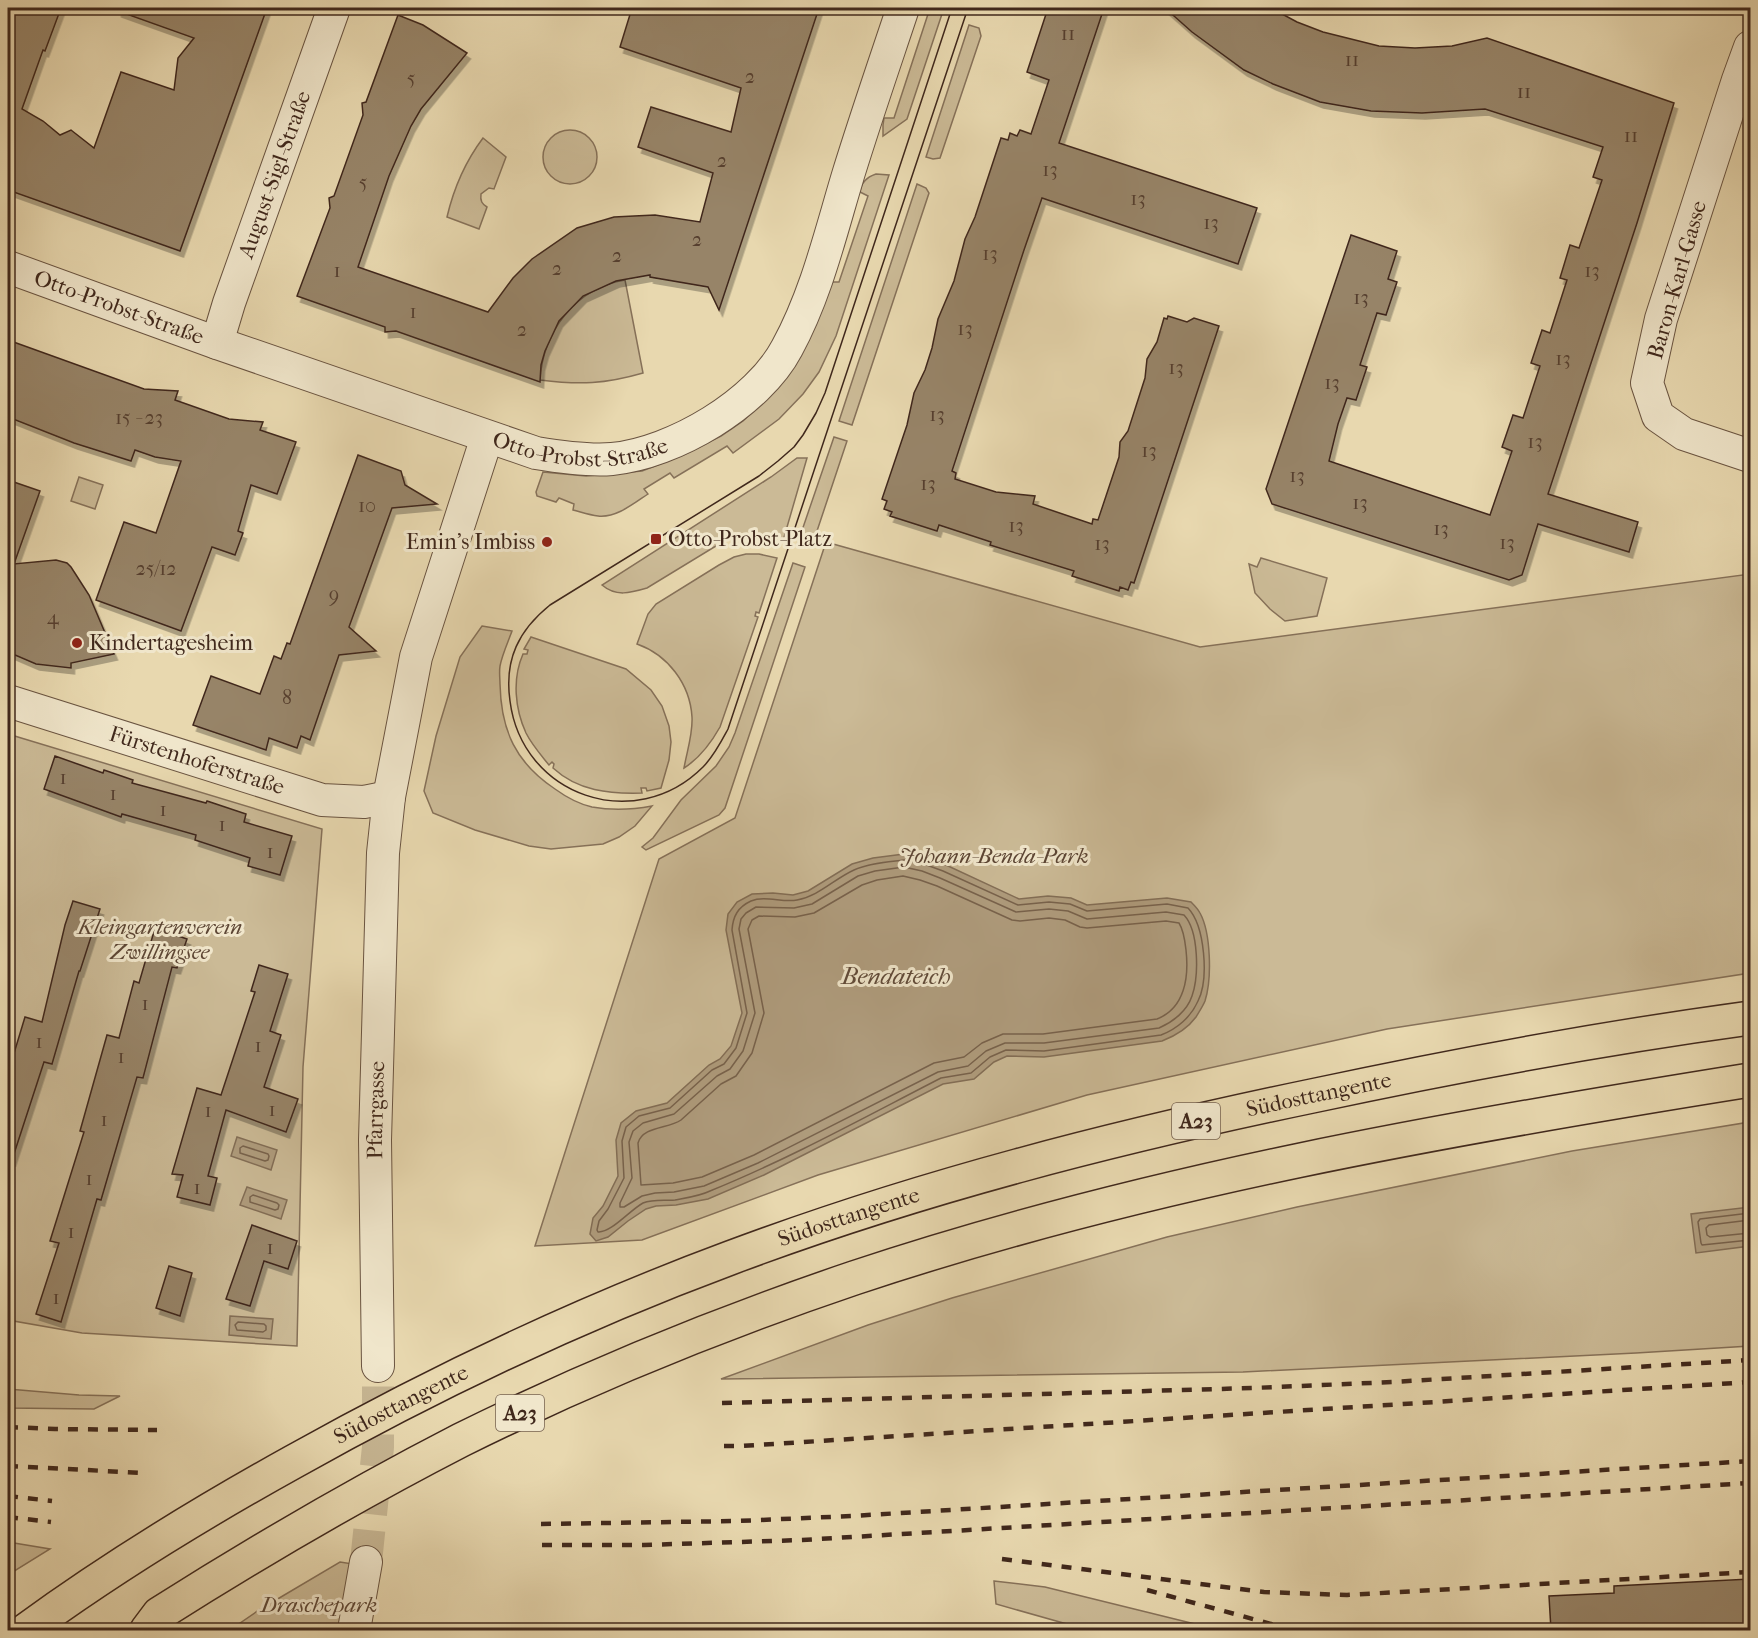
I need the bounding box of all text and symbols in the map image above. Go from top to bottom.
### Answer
house number: 11 [1061,22,1075,45]
house number: 11 [1345,48,1359,71]
house number: 2 [745,65,755,88]
house number: 5 [407,67,415,90]
house number: 11 [1517,80,1531,103]
street label: August-Sigl-Straße [233,87,316,263]
house number: 11 [1624,124,1638,147]
house number: 2 [717,149,727,172]
house number: 13 [1042,158,1058,181]
house number: 5 [359,171,367,194]
house number: 13 [1130,187,1146,210]
street label: Baron-Karl-Gasse [1642,198,1712,362]
house number: 13 [1203,211,1219,234]
house number: 2 [692,228,702,251]
house number: 13 [982,242,998,265]
house number: 2 [612,244,622,267]
house number: 2 [552,257,562,280]
house number: 1 [333,259,341,282]
house number: 13 [1584,259,1600,282]
street label: Otto-Probst-Straße [31,265,207,350]
house number: 13 [1353,286,1369,309]
house number: 1 [409,300,417,323]
house number: 13 [957,317,973,340]
house number: 2 [517,318,527,341]
house number: 13 [1555,347,1571,370]
house number: 13 [1168,356,1184,379]
house number: 13 [1324,371,1340,394]
house number: 13 [929,403,945,426]
house number: 15 - 23 [115,406,163,429]
street label: Otto-Probst-Straße [489,426,672,473]
house number: 13 [1527,430,1543,453]
house number: 13 [1141,439,1157,462]
house number: 13 [1289,464,1305,487]
house number: 13 [920,472,936,495]
house number: 13 [1352,491,1368,514]
house number: 10 [358,494,376,517]
house number: 13 [1008,514,1024,537]
house number: 13 [1433,517,1449,540]
place label: Otto-Probst-Platz [668,526,832,552]
place label: Emin's Imbiss [406,529,535,555]
house number: 13 [1499,531,1515,554]
marker: Otto-Probst-Platz [649,532,663,546]
house number: 13 [1094,532,1110,555]
marker: Emin's Imbiss [540,535,554,549]
house number: 25/12 [135,557,177,580]
house number: 9 [329,584,339,607]
house number: 4 [47,606,60,629]
place label: Kindertagesheim [89,630,254,656]
marker: Kindertagesheim [70,636,84,650]
house number: 8 [282,686,292,709]
street label: Fürstenhoferstraße [106,721,288,800]
house number: 1 [59,766,67,789]
house number: 1 [109,782,117,805]
house number: 1 [159,798,167,821]
house number: 1 [218,813,226,836]
house number: 1 [266,840,274,863]
park label: Johann-Benda-Park [899,843,1089,869]
park label: Kleingartenverein Zwillingsee [76,914,242,965]
water label: Bendateich [840,962,950,990]
house number: 1 [141,992,149,1015]
house number: 1 [35,1030,43,1053]
house number: 1 [254,1034,262,1057]
house number: 1 [117,1045,125,1068]
street label: Pfarrgasse [362,1060,390,1159]
street label: Südosttangente [1244,1067,1394,1123]
house number: 1 [268,1098,276,1121]
house number: 1 [204,1099,212,1122]
road number: A23 [1172,1103,1220,1139]
house number: 1 [100,1108,108,1131]
house number: 1 [85,1167,93,1190]
house number: 1 [193,1176,201,1199]
street label: Südosttangente [774,1182,923,1252]
house number: 1 [67,1220,75,1243]
house number: 1 [266,1236,274,1259]
house number: 1 [52,1286,60,1309]
street label: Südosttangente [329,1359,473,1450]
road number: A23 [496,1395,544,1431]
park label: Draschepark [259,1592,377,1618]

